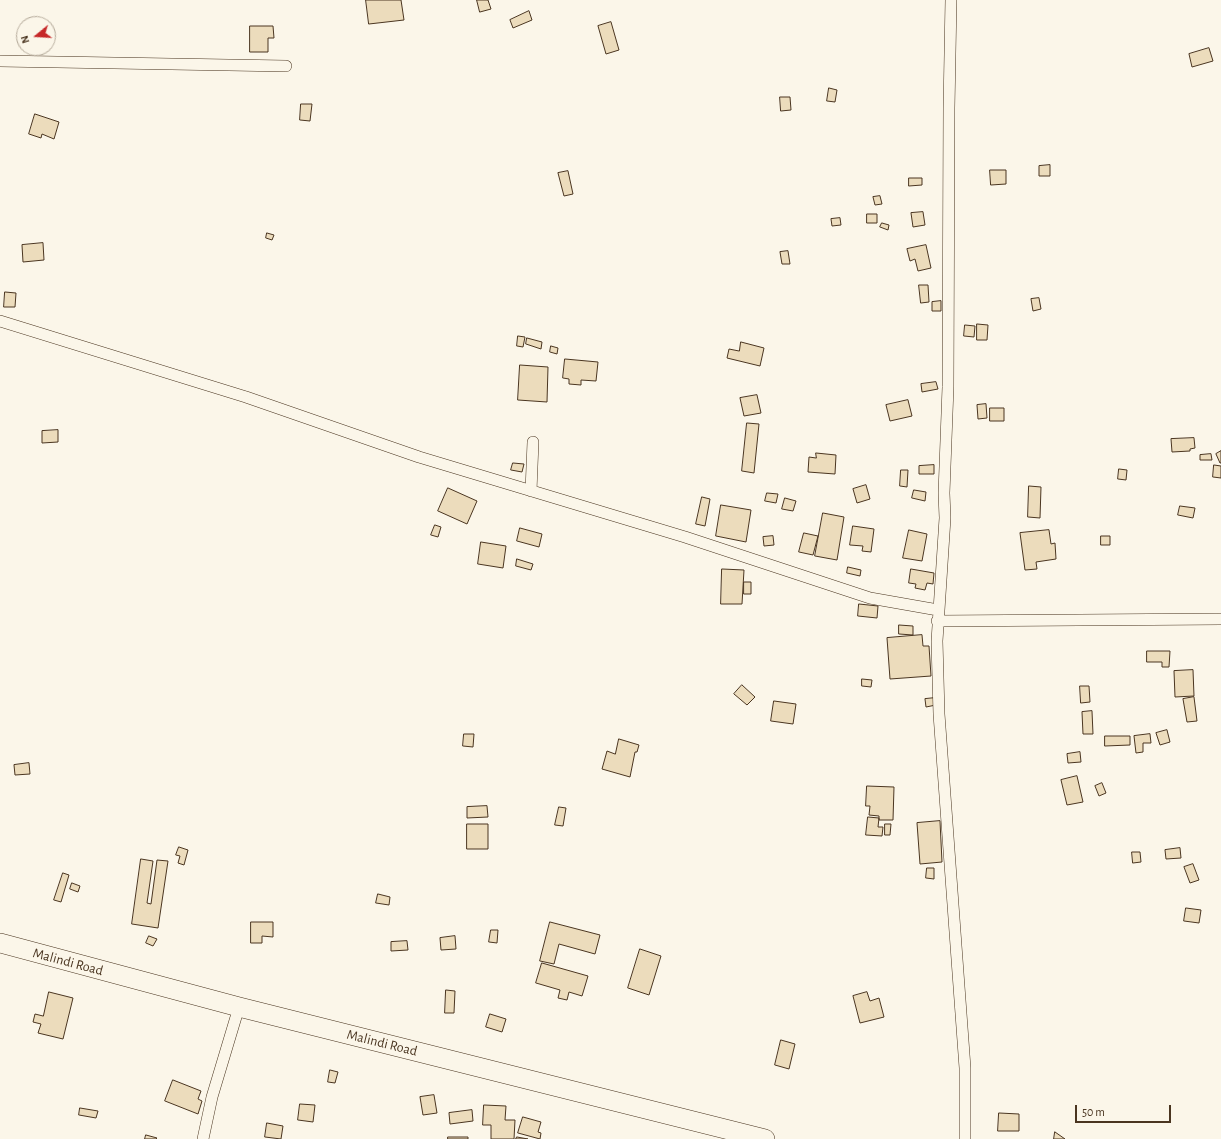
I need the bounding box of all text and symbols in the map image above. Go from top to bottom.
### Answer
north arrow [16,16,56,56]
text: N [19,34,31,45]
street label: Malindi Road [31,945,105,979]
street label: Malindi Road [345,1026,419,1060]
scale bar [1077,1097,1173,1123]
text: 50 m [1082,1106,1105,1118]

